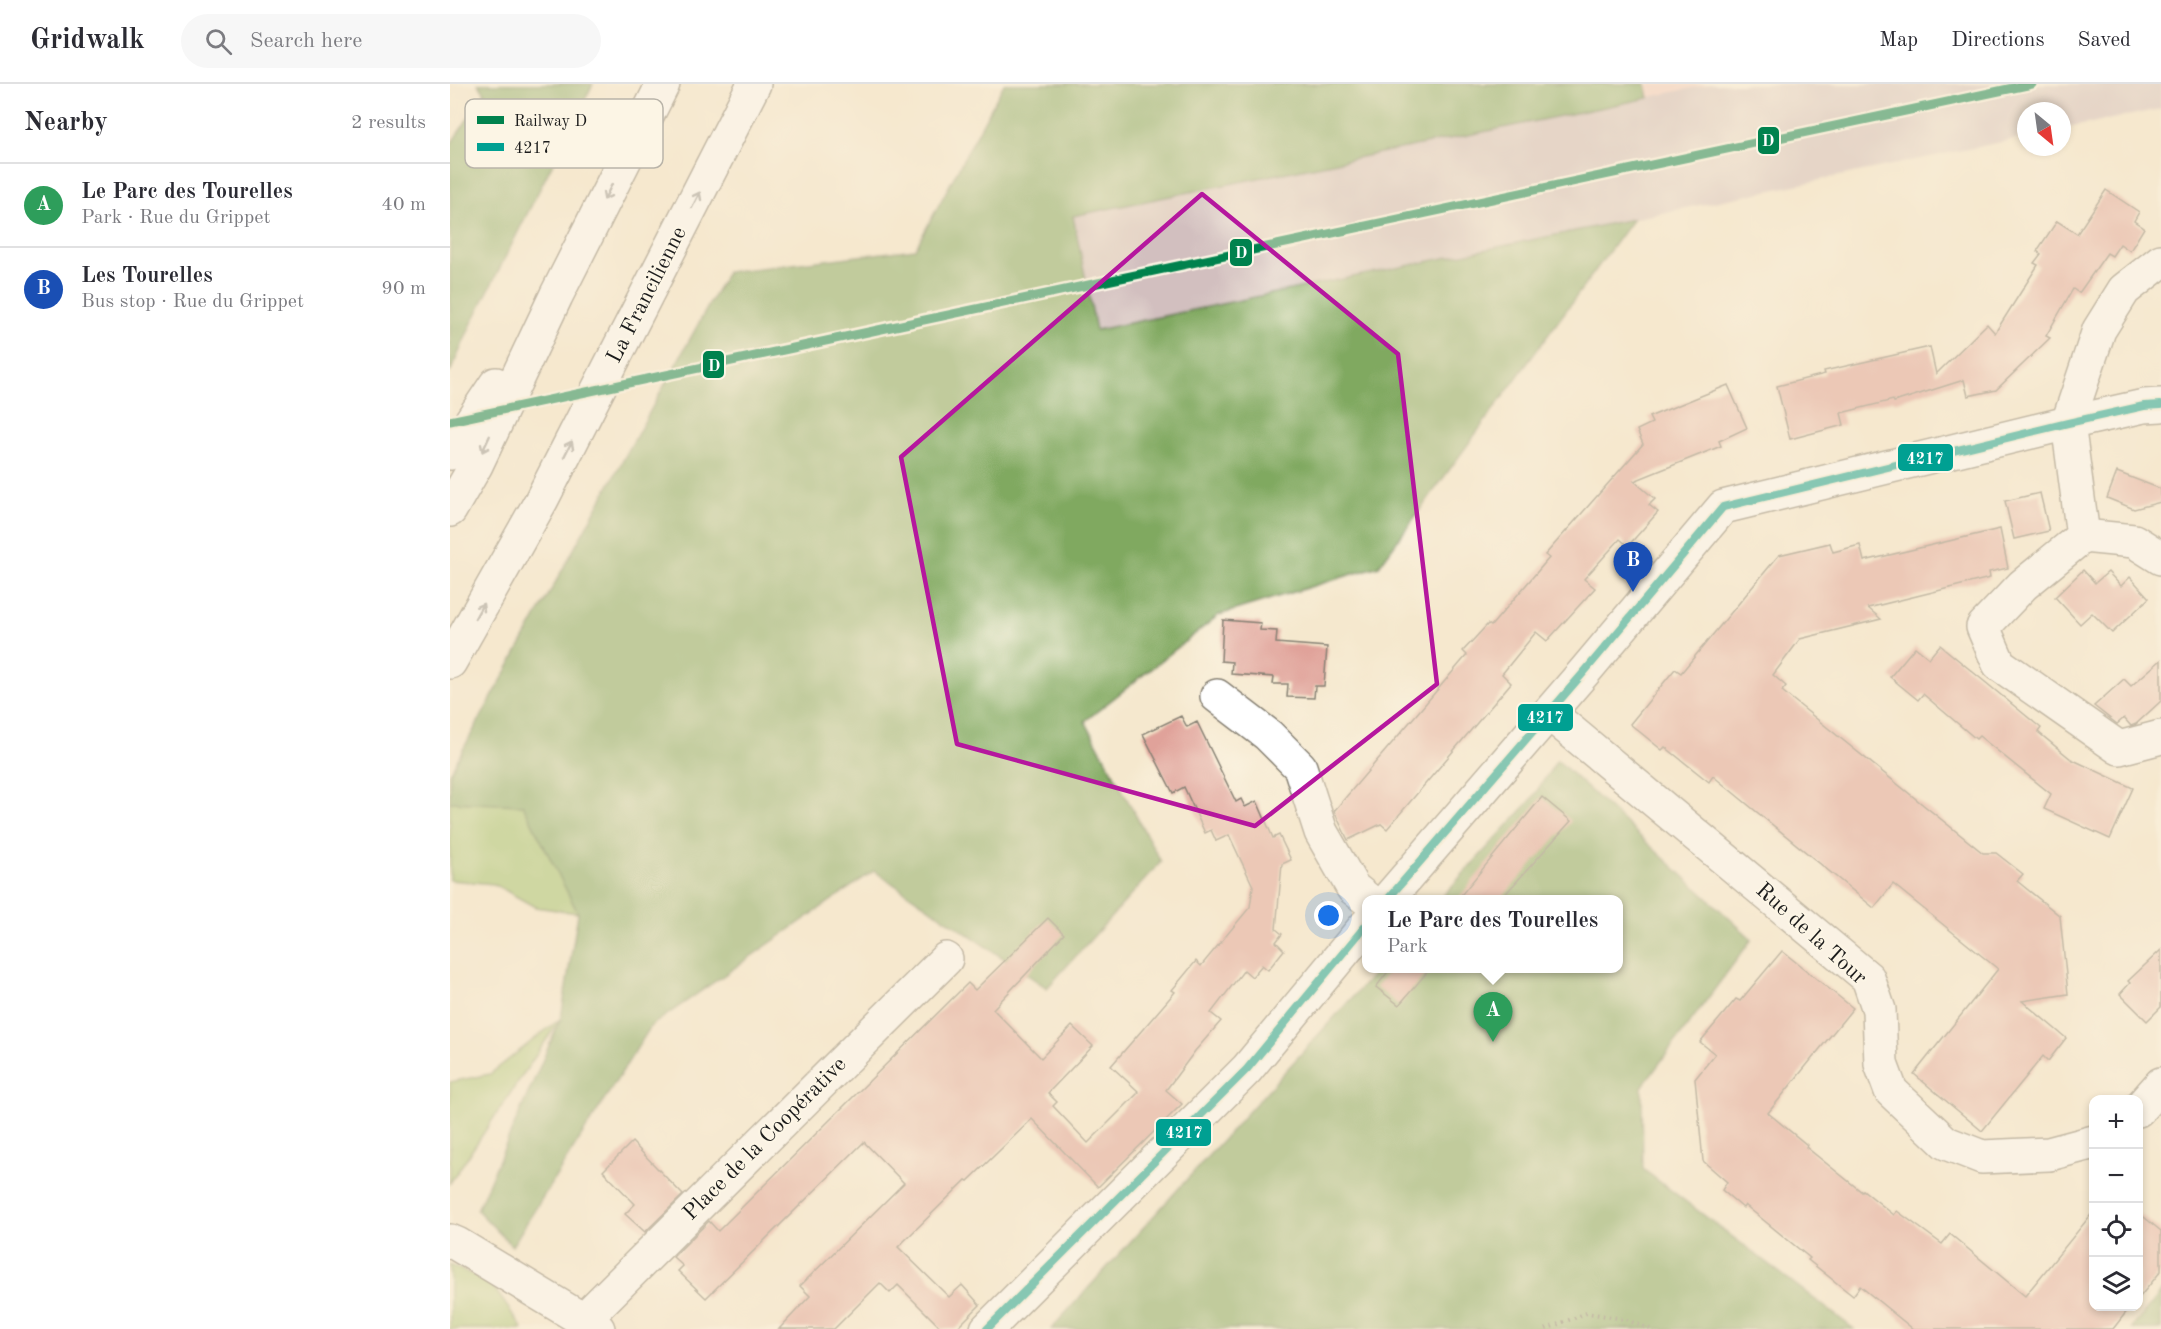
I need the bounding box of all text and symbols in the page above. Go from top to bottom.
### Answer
search box [181,14,601,68]
icon: search [202,25,235,58]
text: Gridwalk [30,27,145,55]
text: Search here [250,30,362,52]
text: Map [1879,30,1918,51]
text: Directions [1951,30,2045,51]
text: Saved [2078,30,2131,51]
legend [465,99,663,168]
north arrow [2017,102,2071,156]
text: Nearby [24,110,108,136]
text: 2 results [351,113,426,133]
text: Railway D [514,114,587,130]
line badge: D [1757,126,1780,155]
text: D [1762,134,1774,150]
text: 4217 [514,141,551,157]
text: Le Parc des Tourelles [81,181,293,203]
one-way arrow [602,183,614,201]
one-way arrow [690,192,702,210]
text: A [36,195,51,215]
text: 40 m [381,195,426,215]
text: Park · Rue du Grippet [81,208,270,228]
street label: La Francilienne [603,223,691,367]
line badge: D [1229,238,1253,267]
text: D [1235,246,1247,262]
text: Les Tourelles [81,265,213,287]
text: B [36,279,51,299]
text: 90 m [381,279,426,299]
text: Bus stop · Rue du Grippet [81,292,304,312]
line badge: D [702,350,725,379]
text: D [708,359,720,375]
one-way arrow [480,434,492,452]
one-way arrow [563,440,574,458]
line badge: 4217 [1897,443,1954,472]
text: 4217 [1906,452,1944,468]
pin: B [1614,542,1652,592]
one-way arrow [474,603,485,621]
line badge: 4217 [1517,703,1574,732]
text: 4217 [1526,711,1564,727]
street label: Rue de la Tour [1751,879,1871,989]
popup [1362,895,1623,973]
your location [1314,901,1343,930]
text: Le Parc des Tourelles [1387,910,1598,932]
text: Park [1387,937,1428,957]
pin: A [1474,992,1512,1042]
street label: Place de la Coopérative [679,1053,851,1225]
map controls [2089,1095,2143,1311]
button: + [2089,1095,2143,1149]
line badge: 4217 [1155,1118,1212,1147]
text: 4217 [1165,1126,1203,1142]
button: − [2089,1149,2143,1203]
button: locate [2089,1203,2143,1257]
button: layers [2089,1257,2143,1311]

